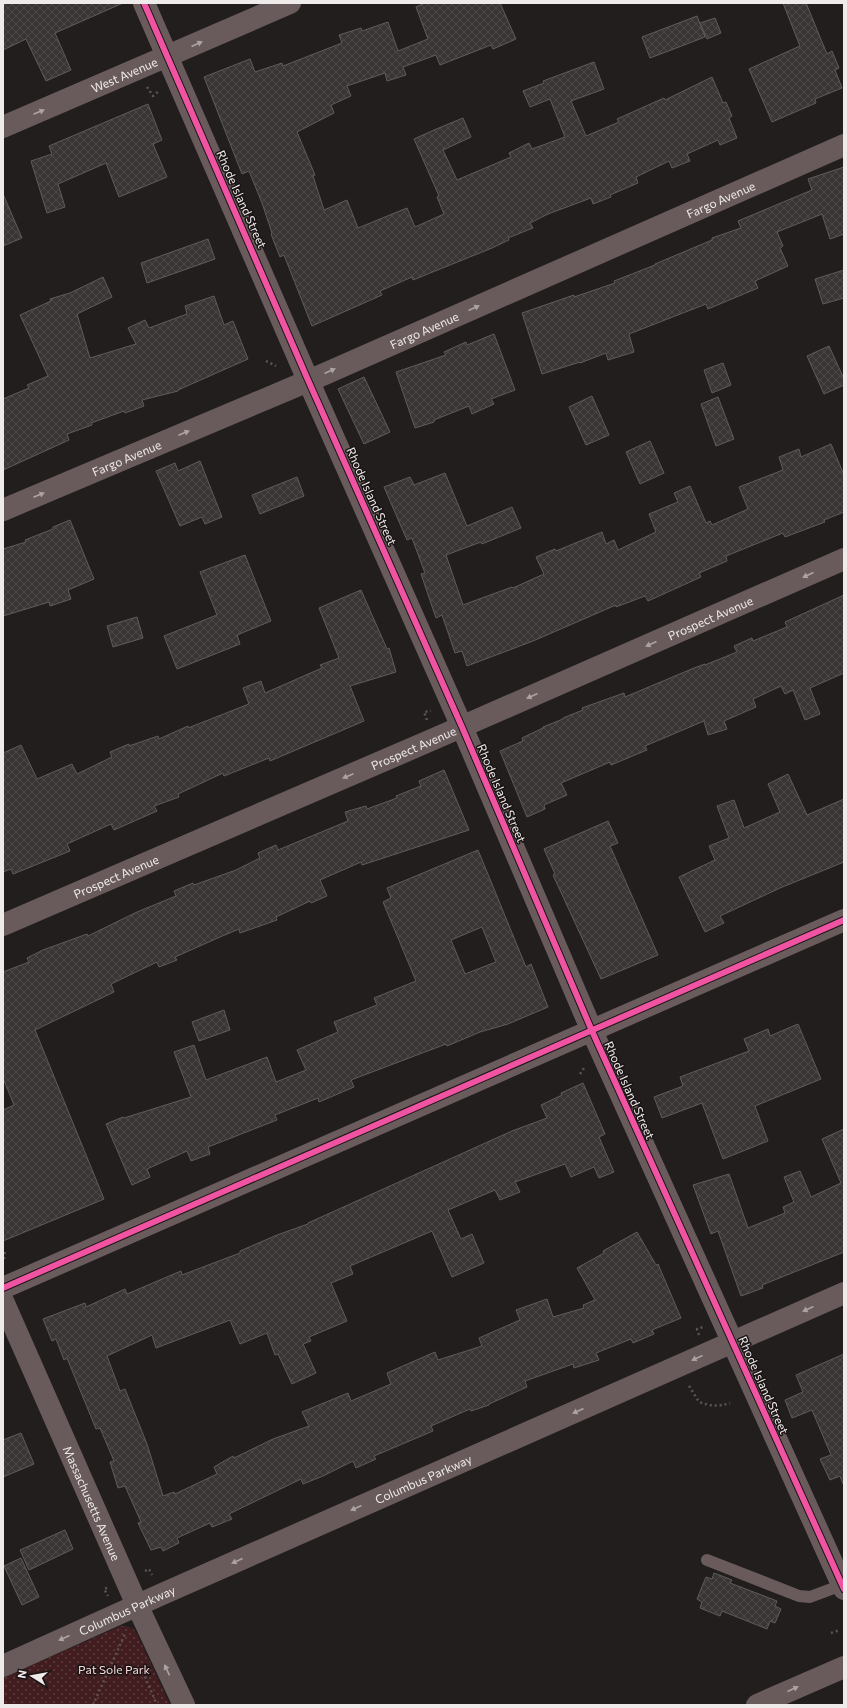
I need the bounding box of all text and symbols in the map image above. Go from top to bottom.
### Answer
one-way arrow [191,41,202,47]
street label: West Avenue [89,54,159,95]
one-way arrow [33,109,44,115]
street label: Rhode Island Street [214,148,270,250]
street label: Fargo Avenue [684,178,757,221]
one-way arrow [469,305,480,311]
street label: Fargo Avenue [388,309,461,351]
one-way arrow [324,368,336,374]
one-way arrow [179,430,191,436]
street label: Fargo Avenue [90,437,163,479]
street label: Rhode Island Street [344,445,400,547]
one-way arrow [33,492,44,498]
one-way arrow [803,572,814,578]
street label: Prospect Avenue [665,593,755,642]
one-way arrow [645,641,656,647]
one-way arrow [526,693,537,699]
street label: Prospect Avenue [369,723,458,772]
street label: Rhode Island Street [475,742,529,845]
one-way arrow [343,773,354,779]
street label: Prospect Avenue [71,852,161,901]
street label: Rhode Island Street [602,1039,658,1141]
one-way arrow [803,1306,814,1312]
street label: Rhode Island Street [736,1334,792,1436]
one-way arrow [691,1355,702,1361]
one-way arrow [571,1408,583,1414]
street label: Massachusetts Avenue [61,1444,124,1563]
street label: Columbus Parkway [373,1451,474,1506]
one-way arrow [351,1505,362,1511]
one-way arrow [232,1558,243,1564]
street label: Columbus Parkway [77,1582,177,1638]
one-way arrow [58,1635,69,1641]
north arrow [12,1656,52,1696]
park label: Pat Sole Park [78,1662,151,1676]
one-way arrow [164,1664,170,1675]
text: N [15,1669,29,1679]
one-way arrow [787,1686,798,1692]

